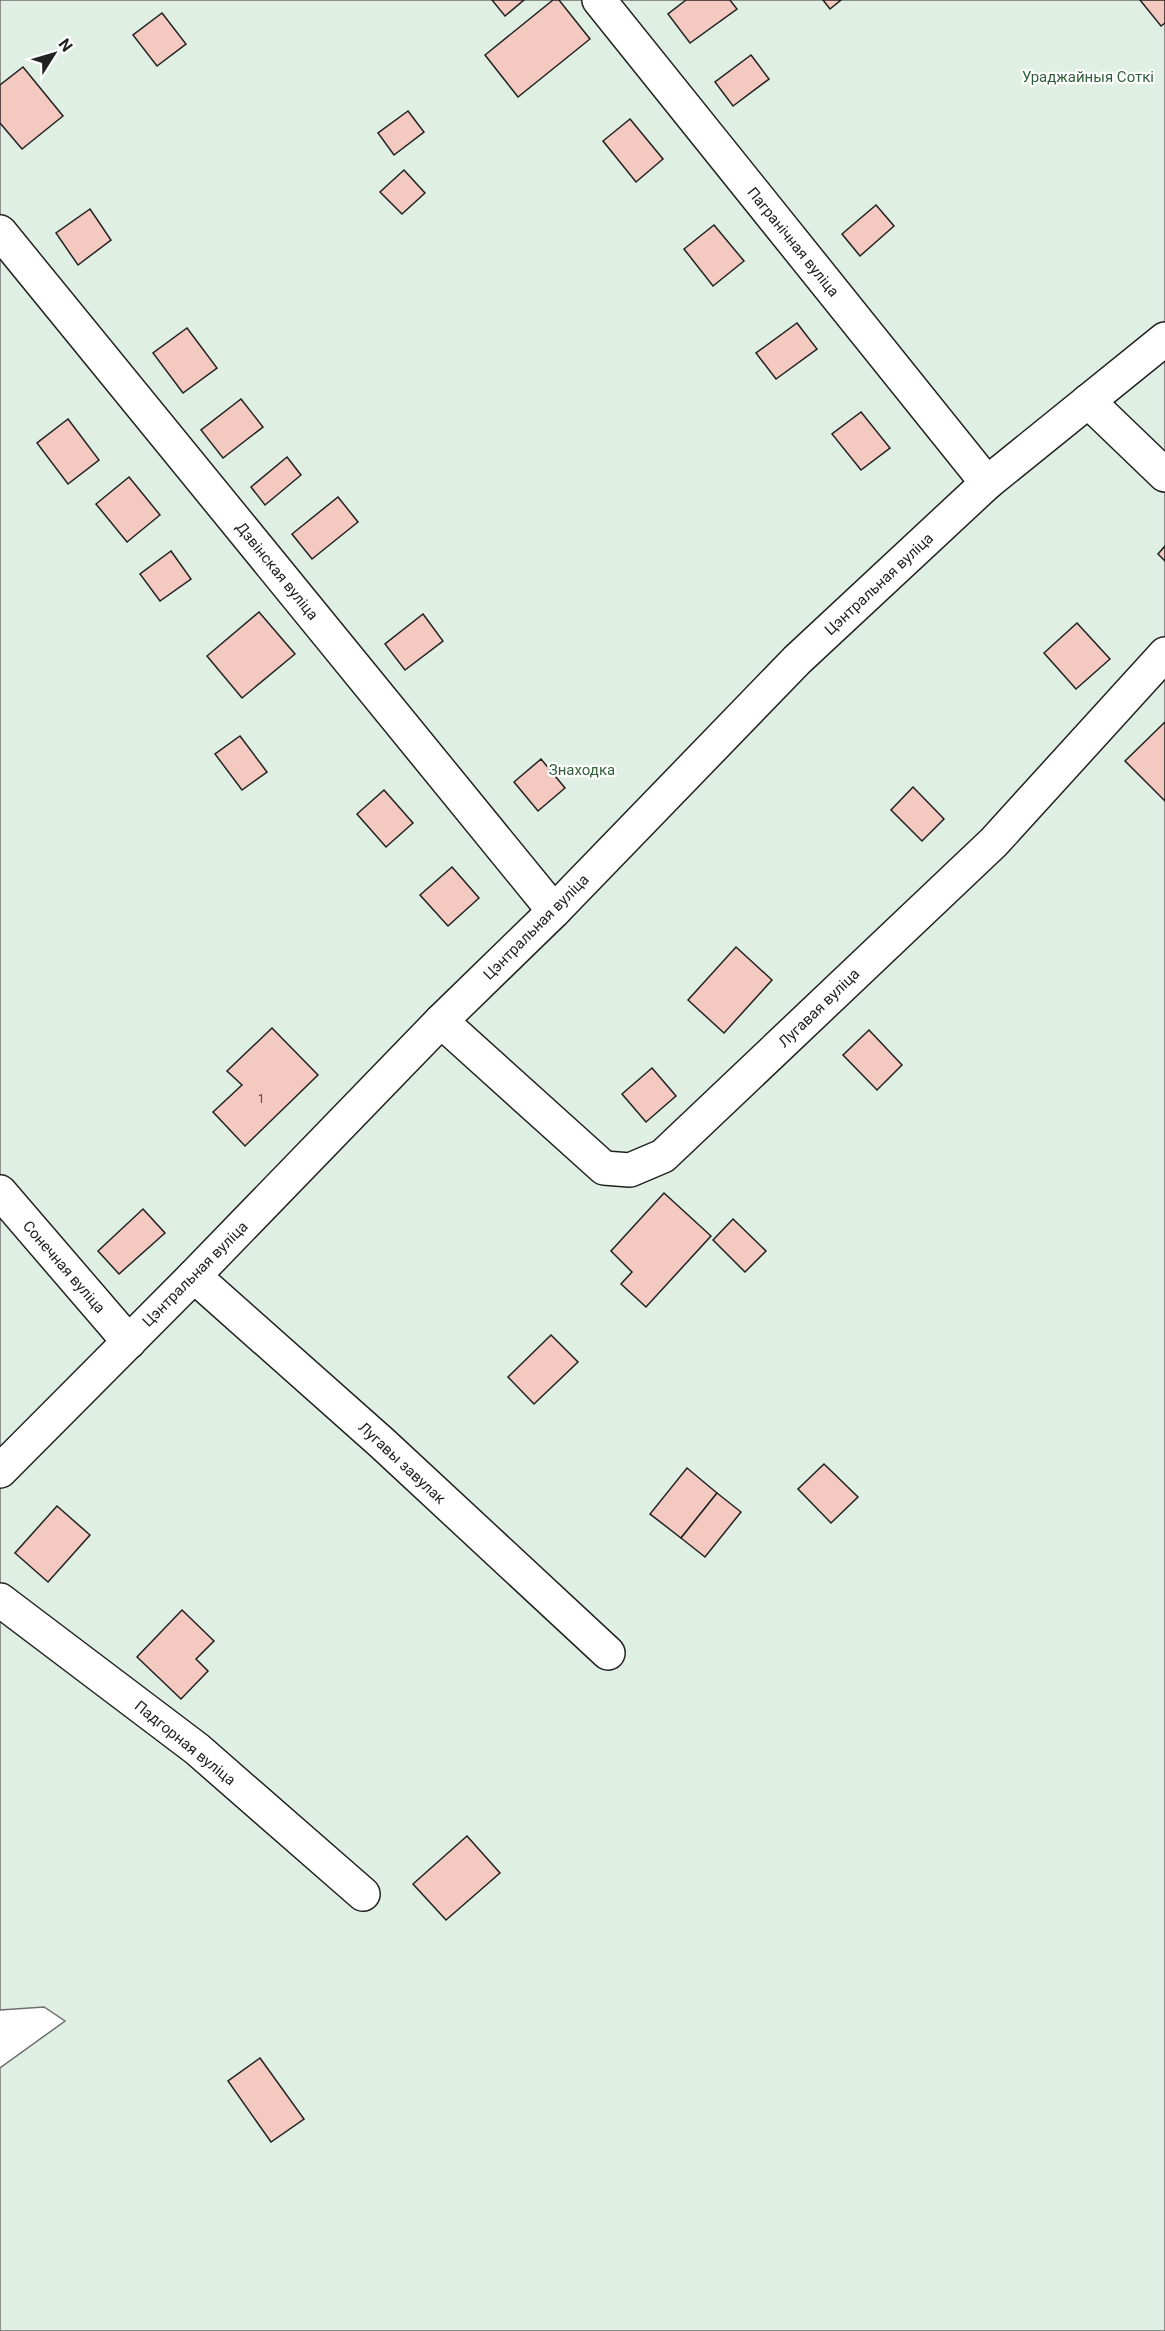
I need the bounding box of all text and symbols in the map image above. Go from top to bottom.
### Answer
north arrow [24,24,84,84]
text: N [55,35,77,56]
park label: Ураджайныя Соткі [1022,68,1154,86]
street label: Пагранічная вуліца [743,184,843,300]
street label: Дзвінская вуліца [232,519,322,623]
street label: Цэнтральная вуліца [821,529,937,639]
park label: Знаходка [549,761,615,779]
street label: Цэнтральная вуліца [480,871,592,983]
street label: Лугавая вуліца [775,965,863,1051]
house number: 1 [258,1092,264,1106]
street label: Сонечная вуліца [19,1217,109,1317]
street label: Цэнтральная вуліца [139,1218,251,1330]
street label: Лугавы завулак [355,1418,449,1508]
street label: Падгорная вуліца [131,1697,239,1789]

